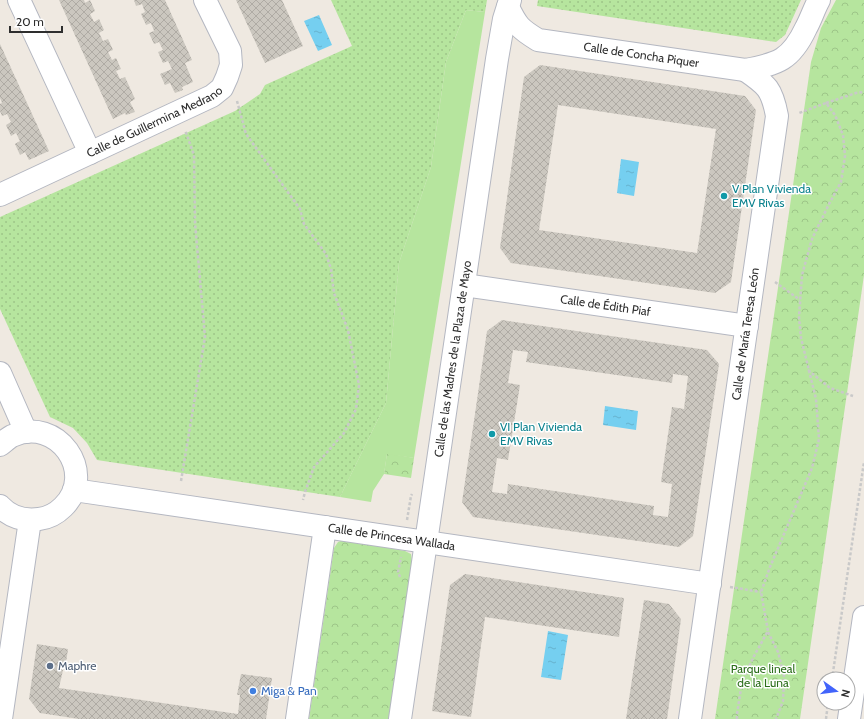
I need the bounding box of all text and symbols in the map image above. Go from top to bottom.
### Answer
scale bar [10,8,62,34]
text: 20 m [16,14,44,29]
street label: Calle de Concha Piquer [583,39,700,70]
street label: Calle de Guillermina Medrano [84,82,226,161]
place label: V Plan Vivienda EMV Rivas [732,181,811,210]
marker: V Plan Vivienda EMV Rivas [719,191,729,201]
street label: Calle de las Madres de la Plaza de Mayo [431,259,474,458]
street label: Calle de María Teresa León [728,266,762,401]
street label: Calle de Édith Piaf [559,291,652,319]
place label: VI Plan Vivienda EMV Rivas [500,419,582,448]
marker: VI Plan Vivienda EMV Rivas [487,429,497,439]
street label: Calle de Princesa Wallada [327,520,457,553]
place label: Maphre [58,658,96,673]
marker: Maphre [45,661,55,671]
park label: Parque lineal de la Luna [731,661,796,690]
north arrow [816,671,856,711]
place label: Miga & Pan [261,683,317,698]
marker: Miga & Pan [248,686,258,696]
text: N [838,688,853,699]

